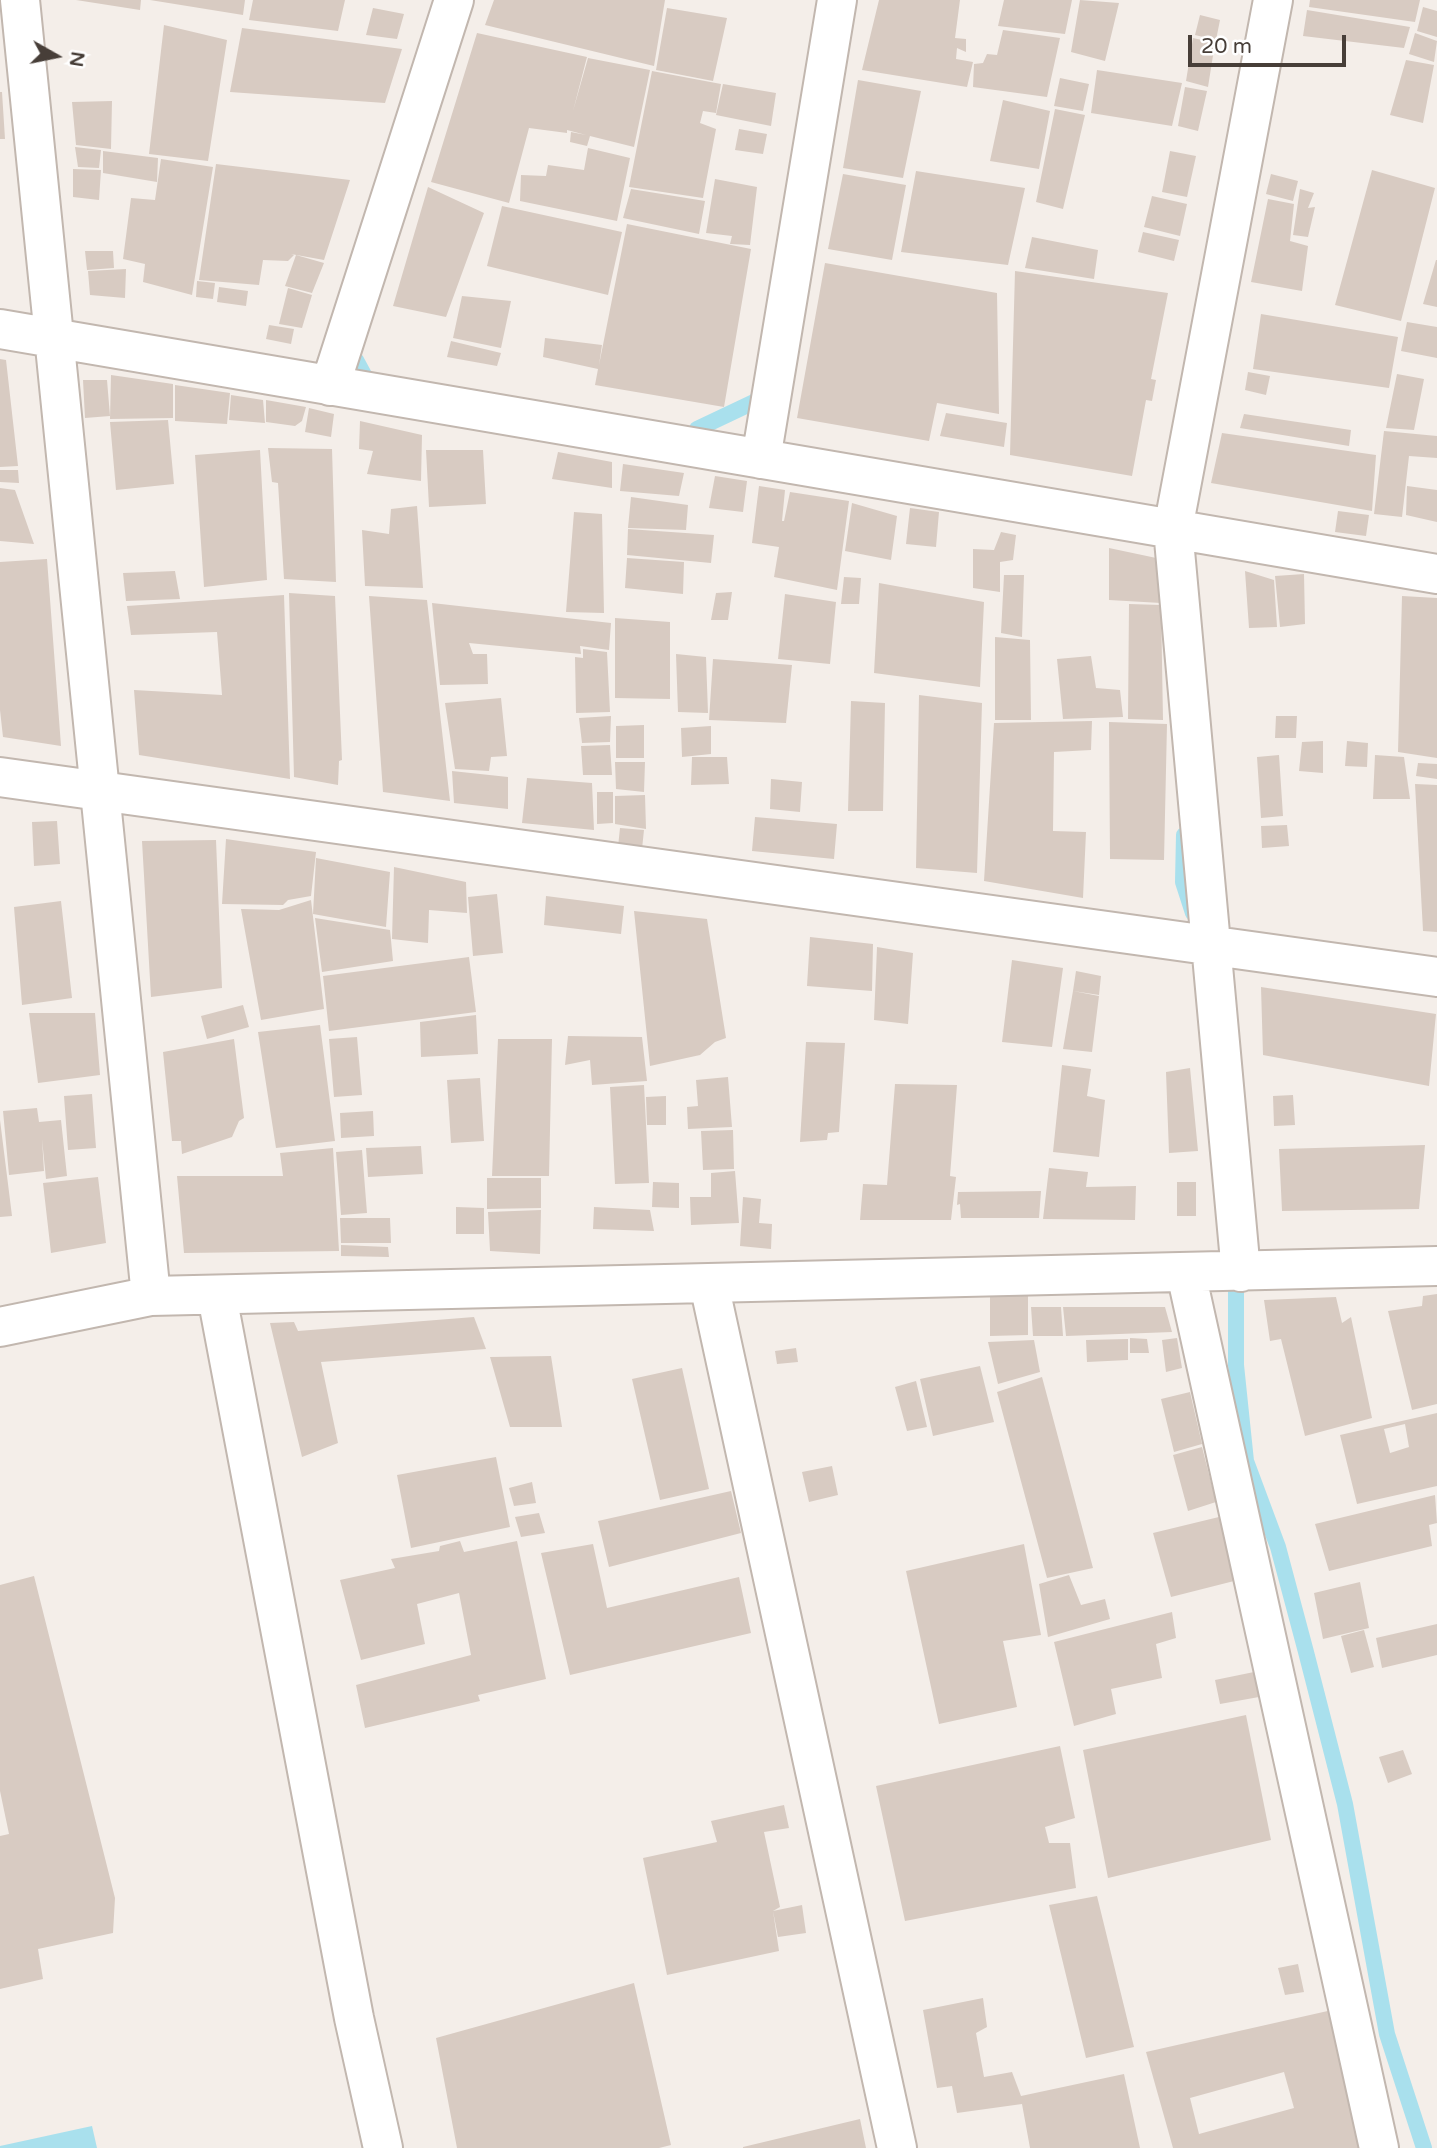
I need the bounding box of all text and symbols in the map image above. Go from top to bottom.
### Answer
north arrow [21,21,91,91]
scale bar [1192,21,1350,65]
text: 20 m [1201,34,1252,59]
text: N [65,50,89,69]

